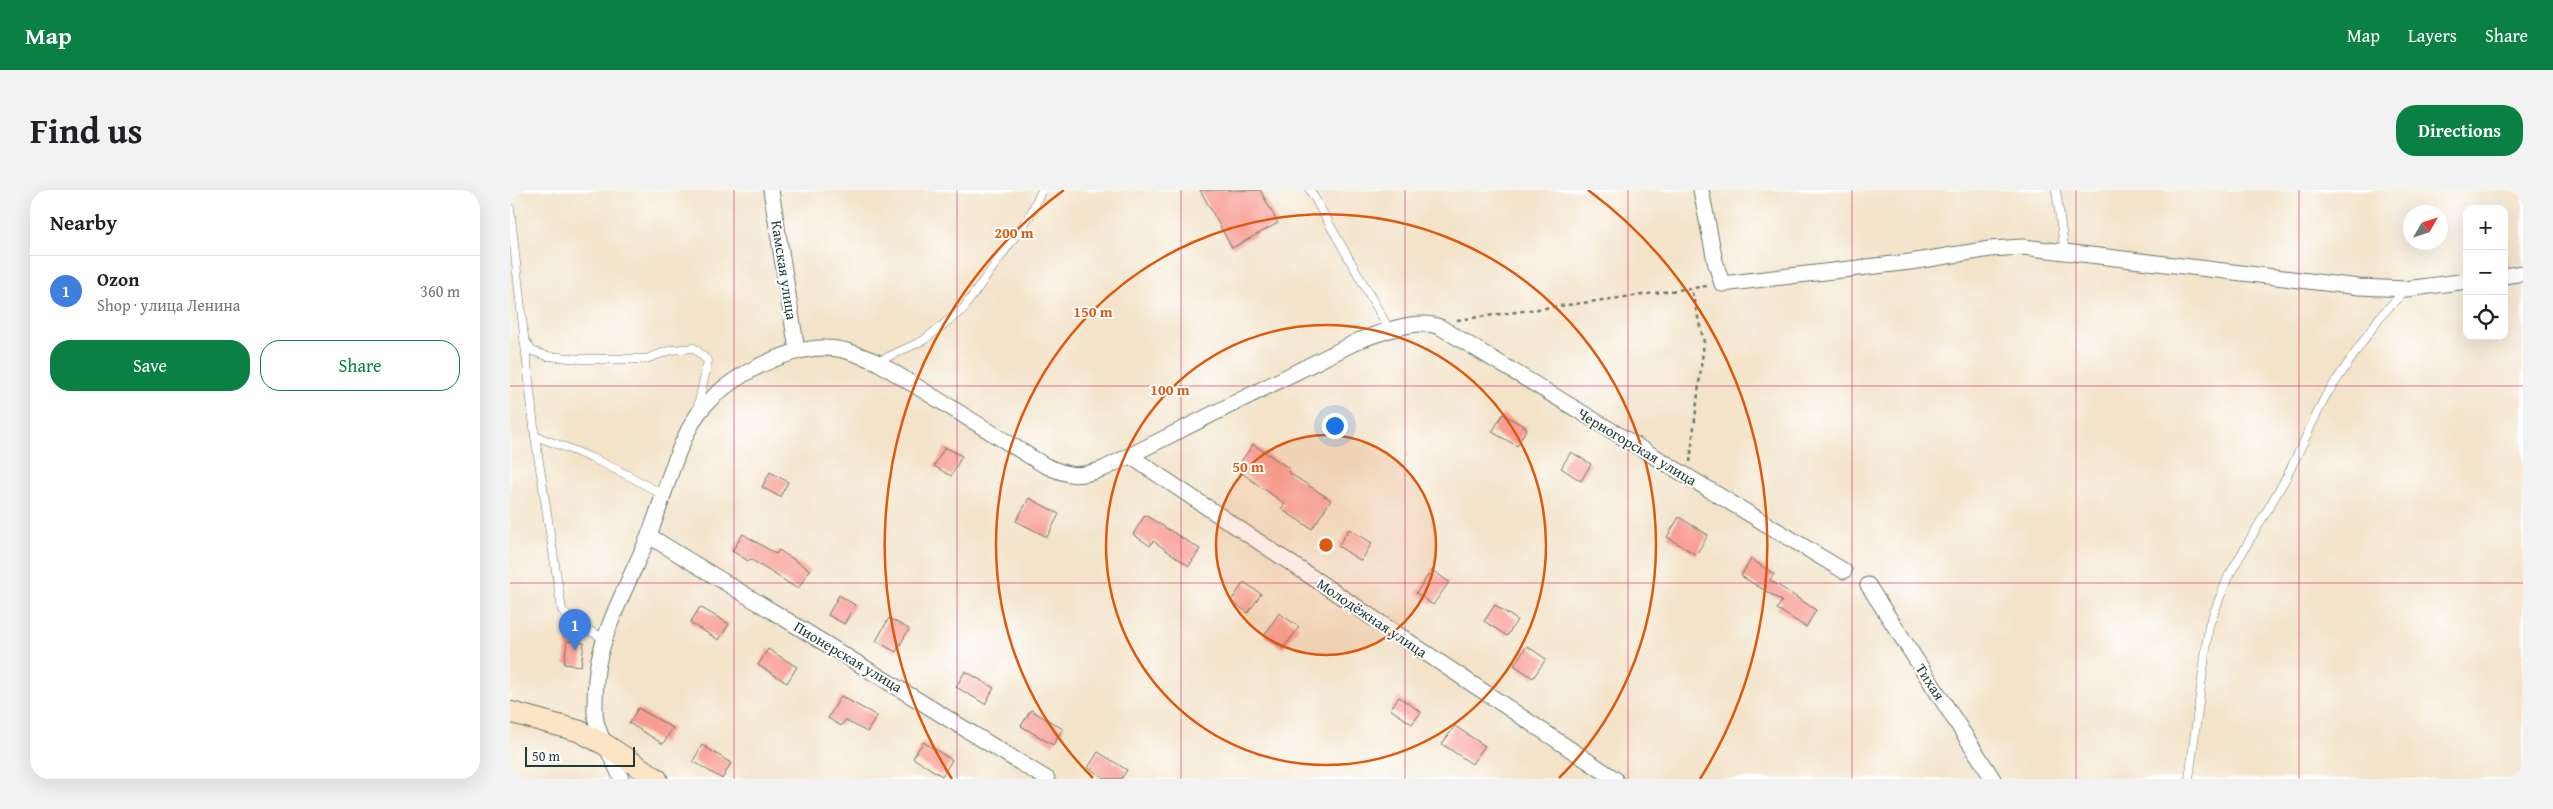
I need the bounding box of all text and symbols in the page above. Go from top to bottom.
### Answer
text: Map [25,18,72,53]
text: Map [2347,22,2380,49]
text: Layers [2408,22,2457,49]
text: Share [2485,22,2528,49]
text: Find us [30,105,143,156]
button: Directions [2396,105,2523,156]
north arrow [2403,205,2448,250]
map controls [2463,205,2508,340]
button: + [2463,205,2508,250]
text: Nearby [50,207,117,238]
street label: Камская улица [766,219,803,322]
text: 200 m [994,222,1034,243]
button: − [2463,250,2508,295]
text: Ozon [97,265,139,293]
text: 1 [62,279,70,303]
text: 360 m [420,279,460,303]
text: Shop · улица Ленина [97,293,240,317]
button: locate [2463,295,2508,340]
text: 150 m [1073,301,1113,322]
button: Save [50,340,250,391]
button: Share [260,340,460,391]
text: 100 m [1150,379,1190,400]
street label: Черногорская улица [1574,403,1702,491]
your location [1322,413,1348,439]
text: 50 m [1232,456,1264,477]
centre of rings [1317,536,1335,554]
street label: Молодёжная улица [1313,573,1432,663]
pin: 1 [559,609,591,650]
street label: Пионерская улица [790,616,907,698]
street label: Тихая [1911,659,1950,704]
scale bar [525,744,635,767]
text: 50 m [532,746,560,766]

